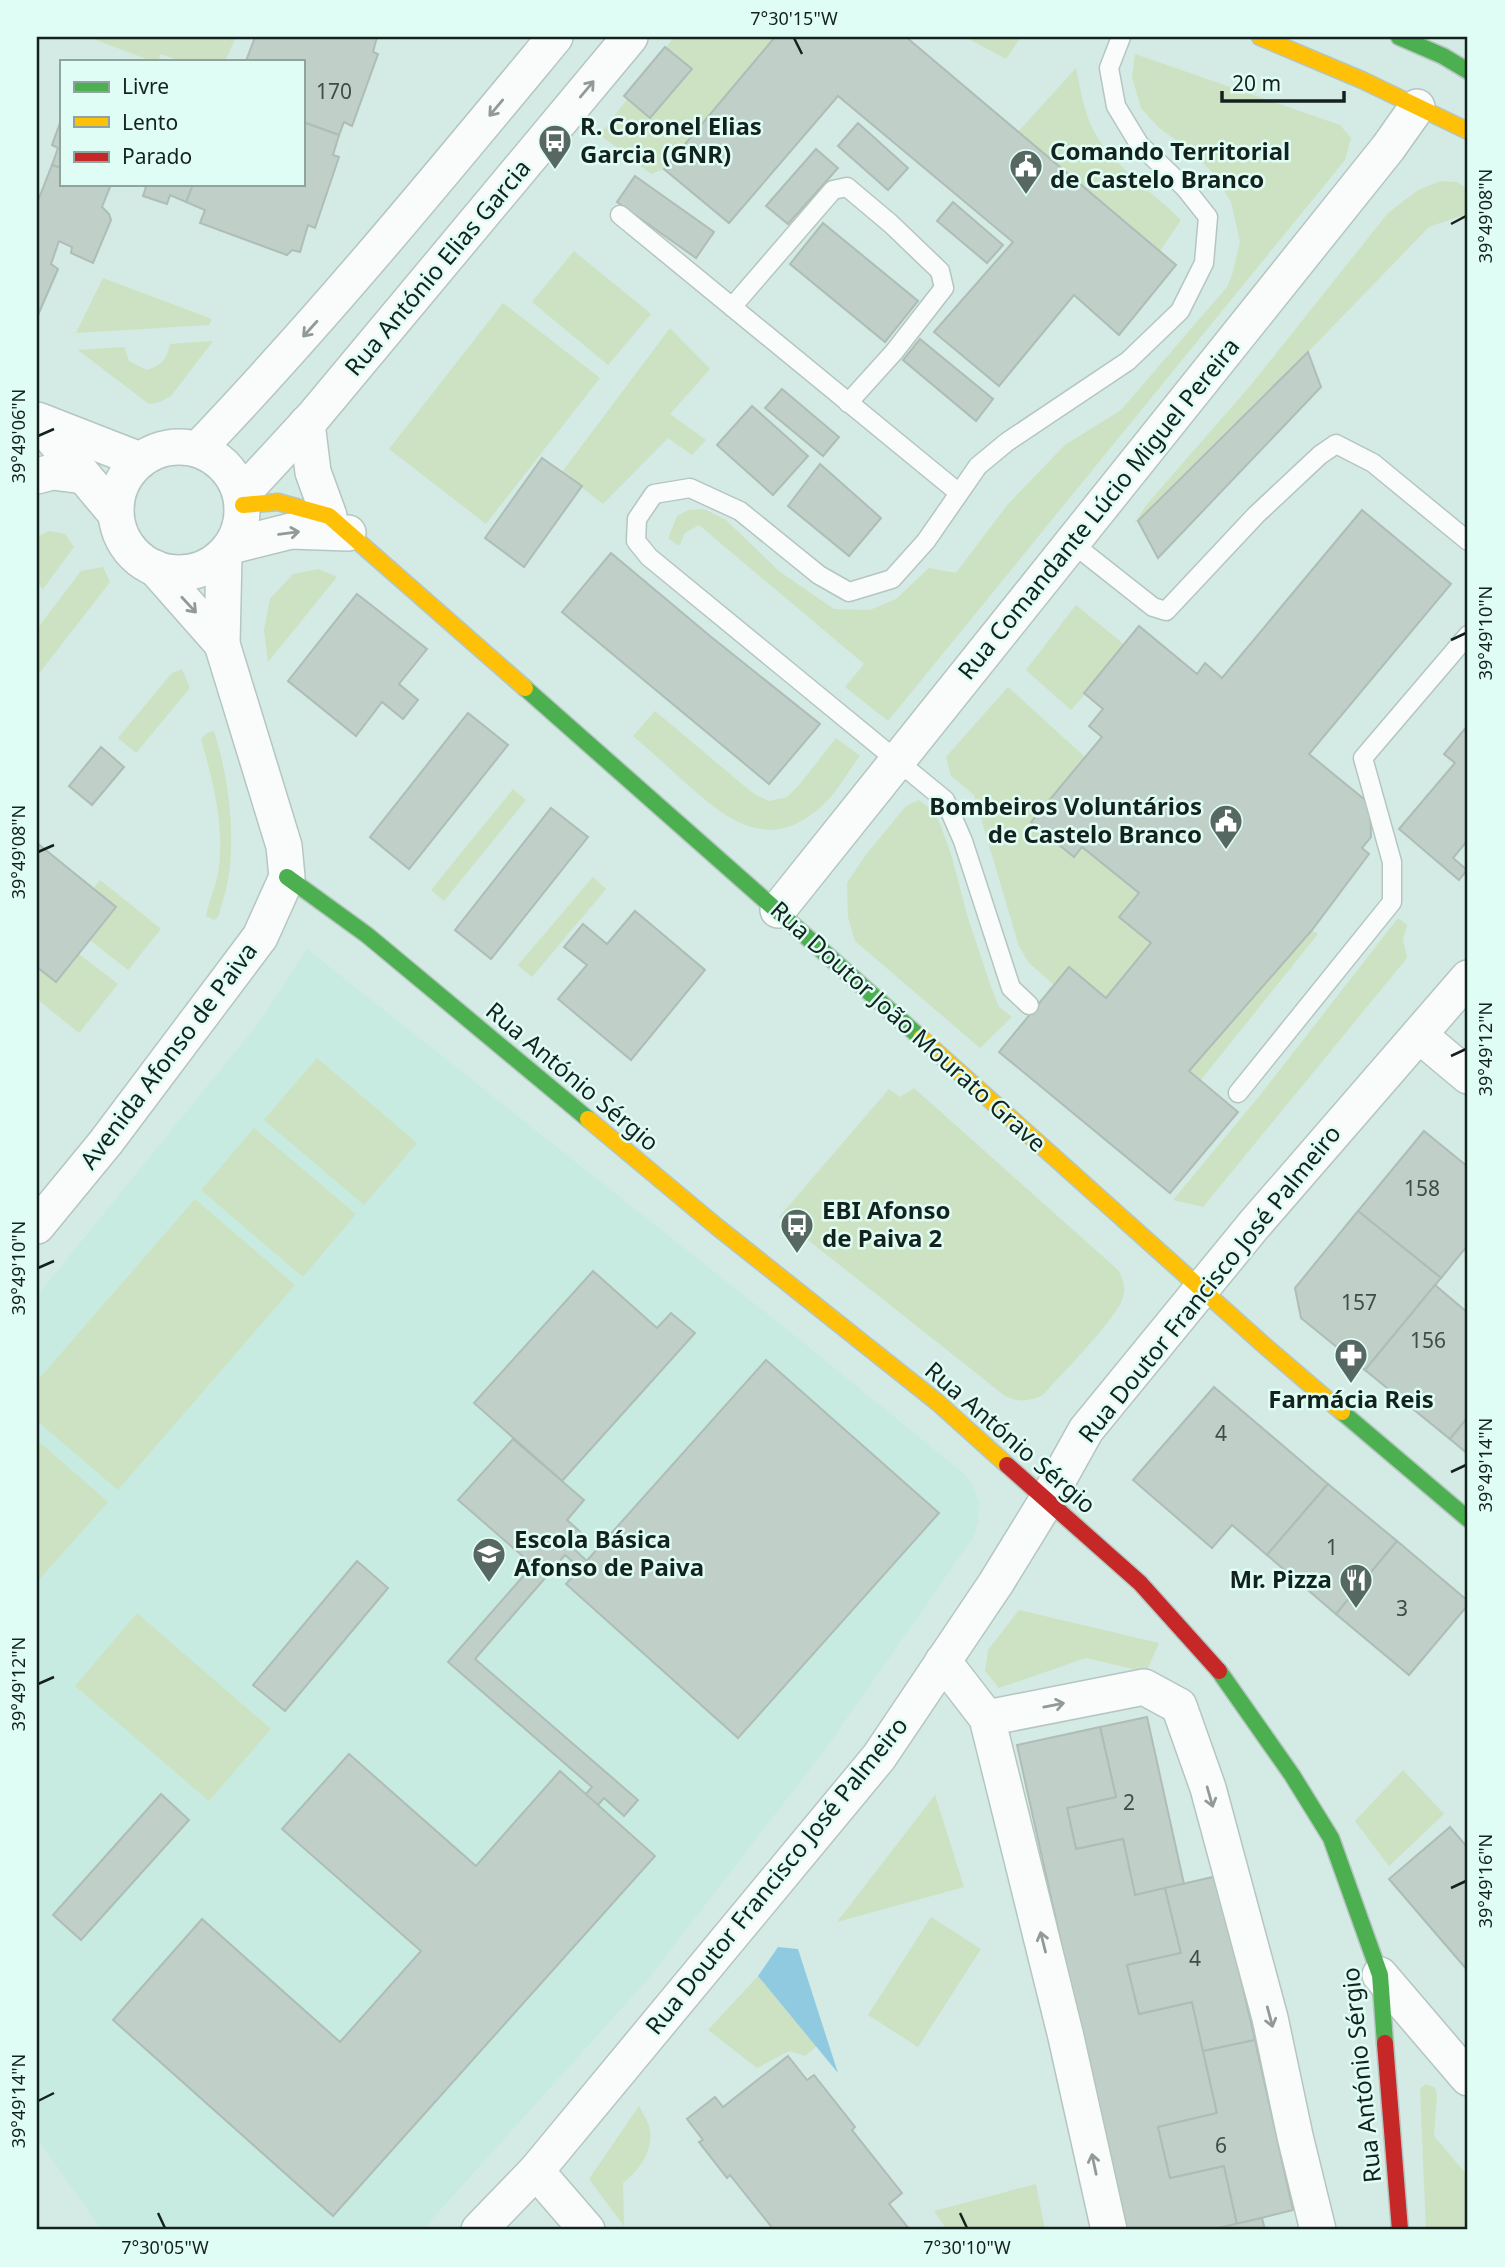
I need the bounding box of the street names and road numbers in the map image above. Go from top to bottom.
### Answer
street label: Rua António Elias Garcia [336,152,537,382]
street label: Rua Comandante Lúcio Miguel Pereira [949,330,1246,686]
street label: Rua Doutor João Mourato Grave [764,893,1054,1159]
street label: Avenida Afonso de Paiva [72,935,264,1175]
street label: Rua António Sérgio [479,994,666,1158]
street label: Rua Doutor Francisco José Palmeiro [1070,1117,1348,1449]
street label: Rua António Sérgio [918,1353,1103,1520]
street label: Rua Doutor Francisco José Palmeiro [637,1709,915,2041]
street label: Rua António Sérgio [1333,1966,1388,2185]

